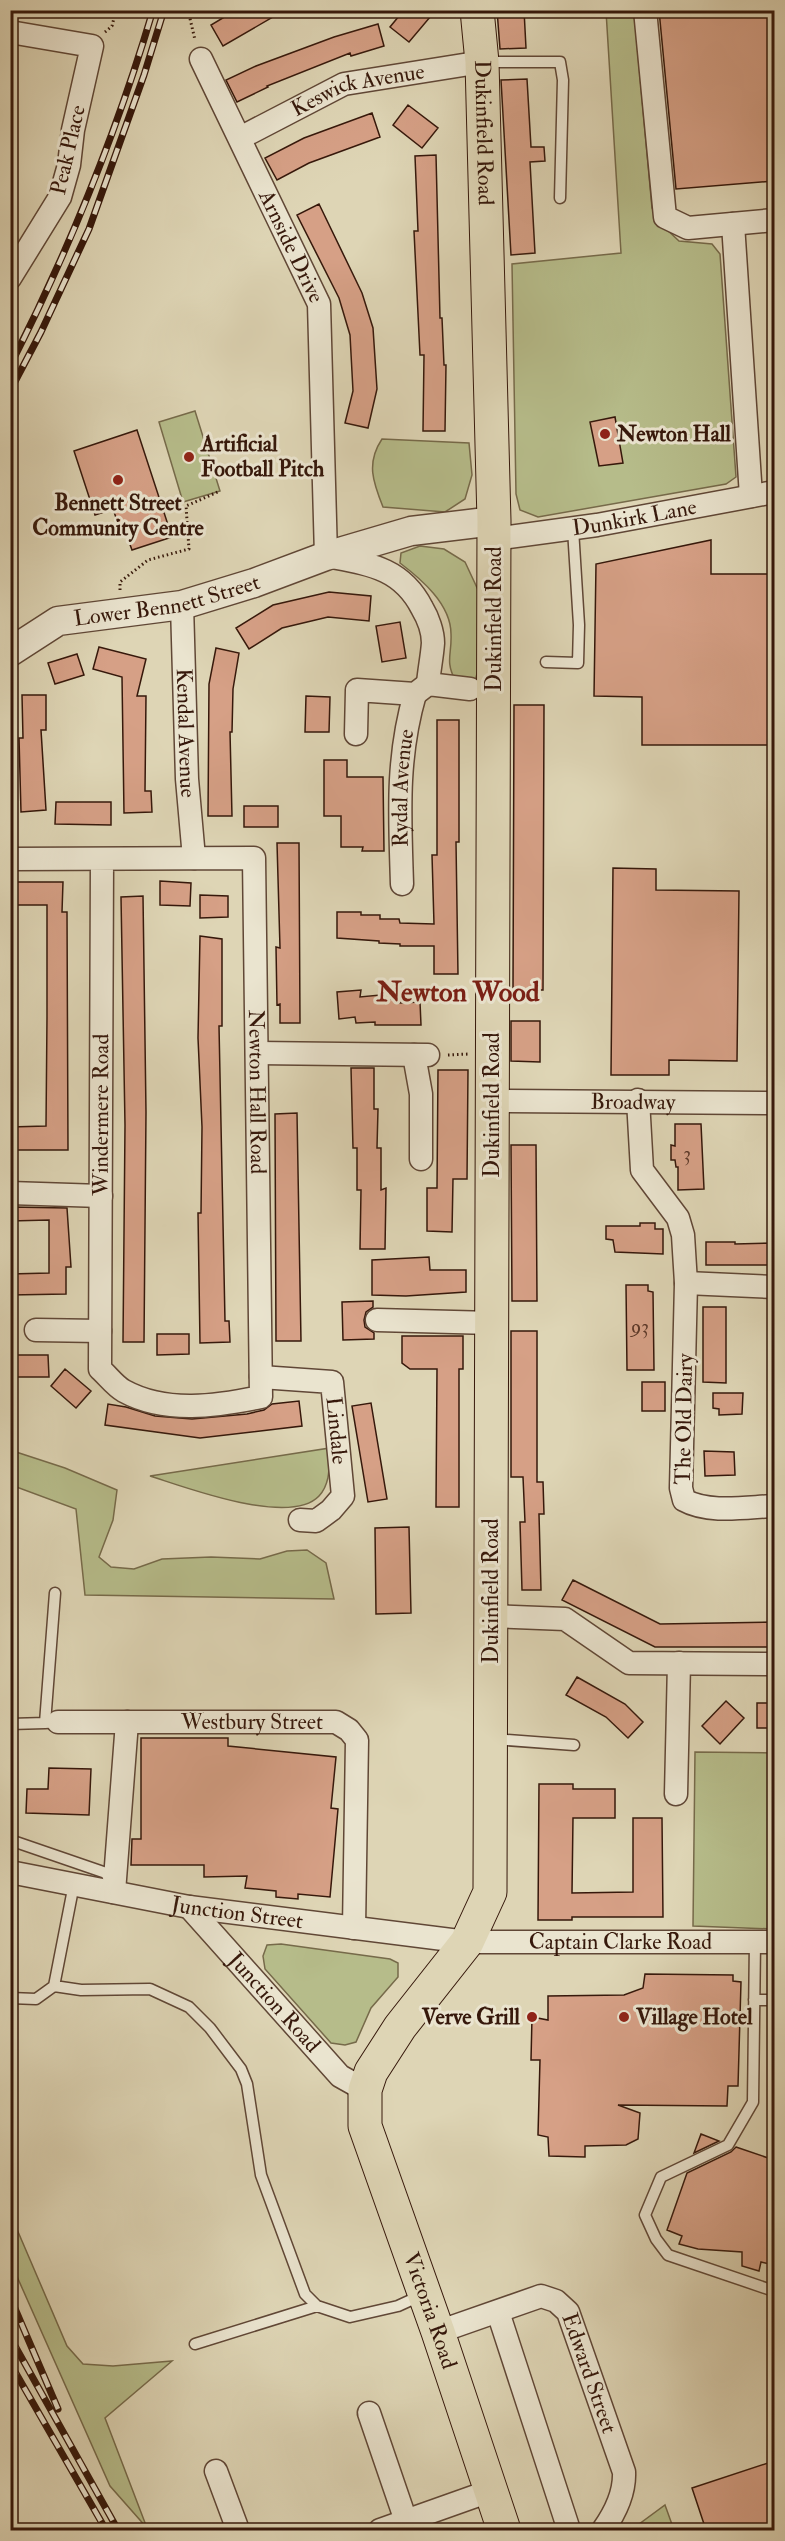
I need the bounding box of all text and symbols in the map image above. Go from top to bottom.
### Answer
street label: Keswick Avenue [286,57,426,123]
street label: Dukinfield Road [468,60,500,206]
street label: Peak Place [44,102,92,198]
street label: Arnside Drive [252,184,330,307]
place label: Newton Hall [616,420,731,448]
marker: Newton Hall [598,427,612,441]
place label: Artificial Football Pitch [200,430,325,483]
marker: Artificial Football Pitch [182,450,196,464]
marker: Bennett Street Community Centre [111,473,125,487]
place label: Bennett Street Community Centre [32,489,205,543]
street label: Dunkirk Lane [570,493,699,542]
street label: Dukinfield Road [480,546,508,692]
street label: Lower Bennett Street [72,568,264,633]
street label: Kendal Avenue [170,668,203,799]
street label: Rydal Avenue [386,727,421,848]
district label: Newton Wood [376,975,540,1010]
street label: Newton Hall Road [242,1009,272,1175]
street label: Dukinfield Road [478,1032,506,1178]
street label: Windermere Road [87,1034,115,1197]
street label: Broadway [590,1088,676,1116]
house number: 3 [683,1141,691,1166]
house number: 93 [629,1314,649,1339]
street label: The Old Dairy [669,1353,699,1485]
street label: Lindale [320,1396,354,1466]
street label: Dukinfield Road [477,1518,505,1664]
street label: Westbury Street [180,1708,323,1736]
street label: Junction Street [168,1890,305,1935]
street label: Captain Clarke Road [529,1928,712,1957]
street label: Junction Road [221,1946,327,2059]
place label: Verve Grill [421,2003,520,2031]
place label: Village Hotel [635,2003,753,2032]
marker: Verve Grill [525,2010,539,2024]
marker: Village Hotel [617,2010,631,2024]
street label: Victoria Road [397,2249,463,2373]
street label: Edward Street [555,2309,623,2437]

